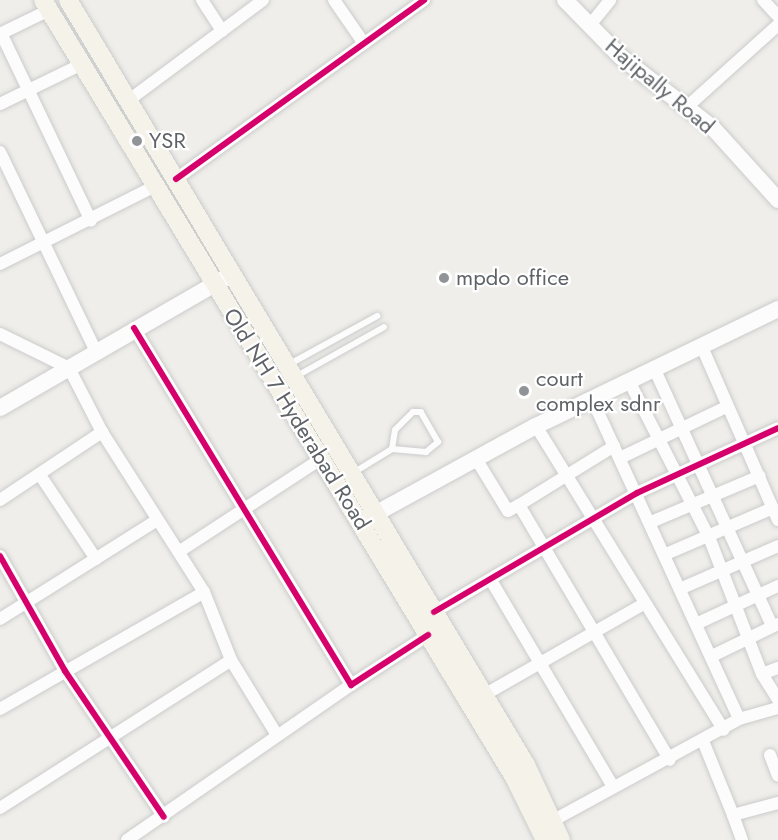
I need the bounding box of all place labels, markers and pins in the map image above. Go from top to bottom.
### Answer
place label: YSR [149,128,186,154]
marker: YSR [130,134,144,148]
place label: mpdo office [456,265,569,291]
marker: mpdo office [437,271,451,285]
place label: court complex sdnr [536,365,661,416]
marker: court complex sdnr [517,384,531,398]

